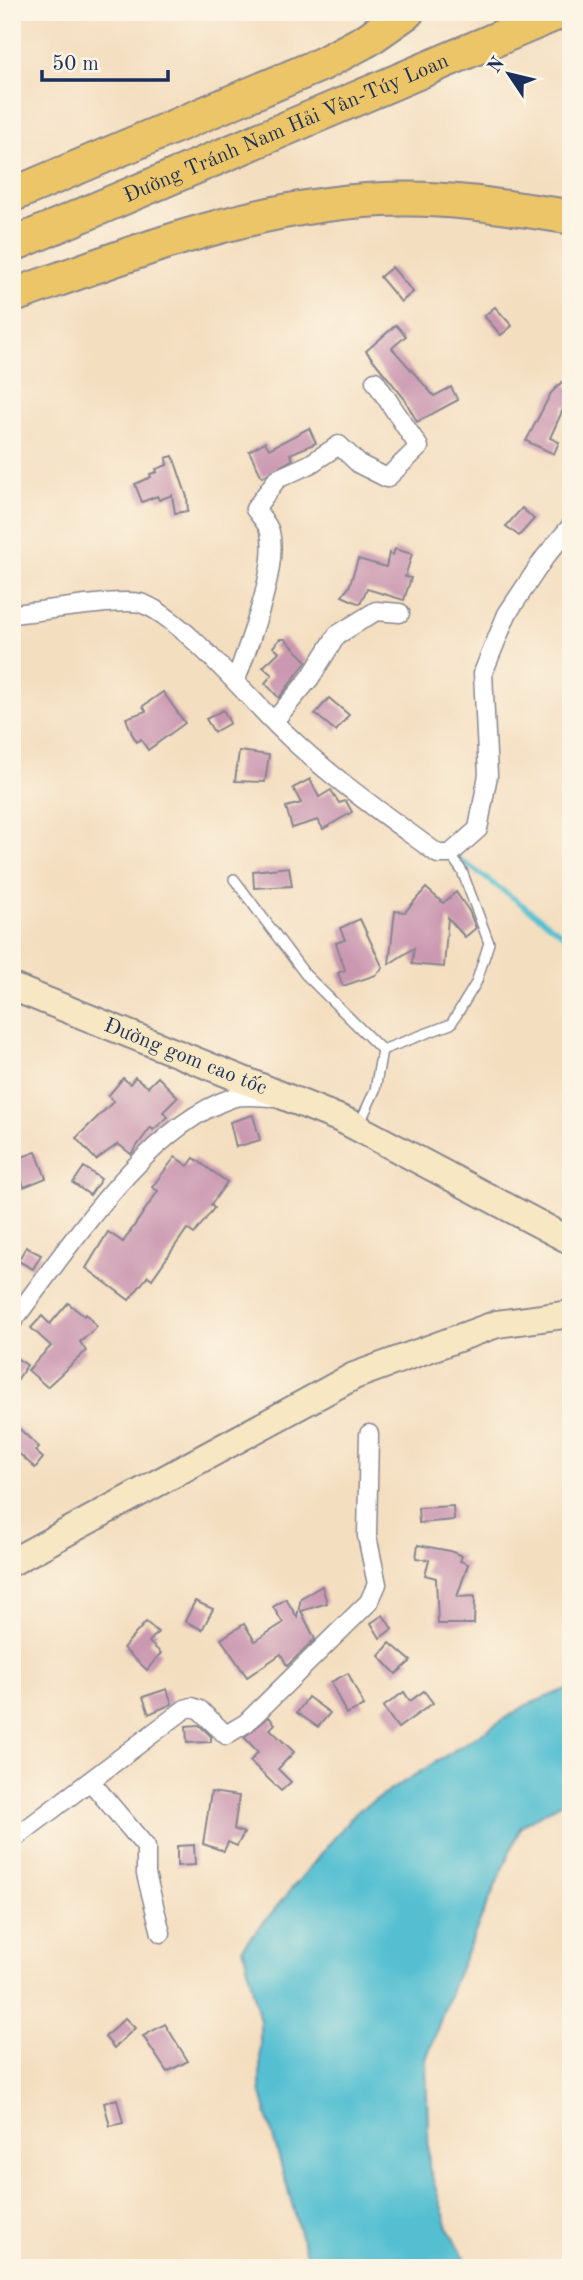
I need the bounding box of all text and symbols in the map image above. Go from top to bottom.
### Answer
scale bar [42,38,168,82]
north arrow [475,38,544,108]
street label: Đường Tránh Nam Hải Vân-Túy Loan [121,50,452,207]
text: 50 m [52,54,99,75]
text: N [485,54,509,77]
street label: Đường gom cao tốc [101,1015,270,1099]

